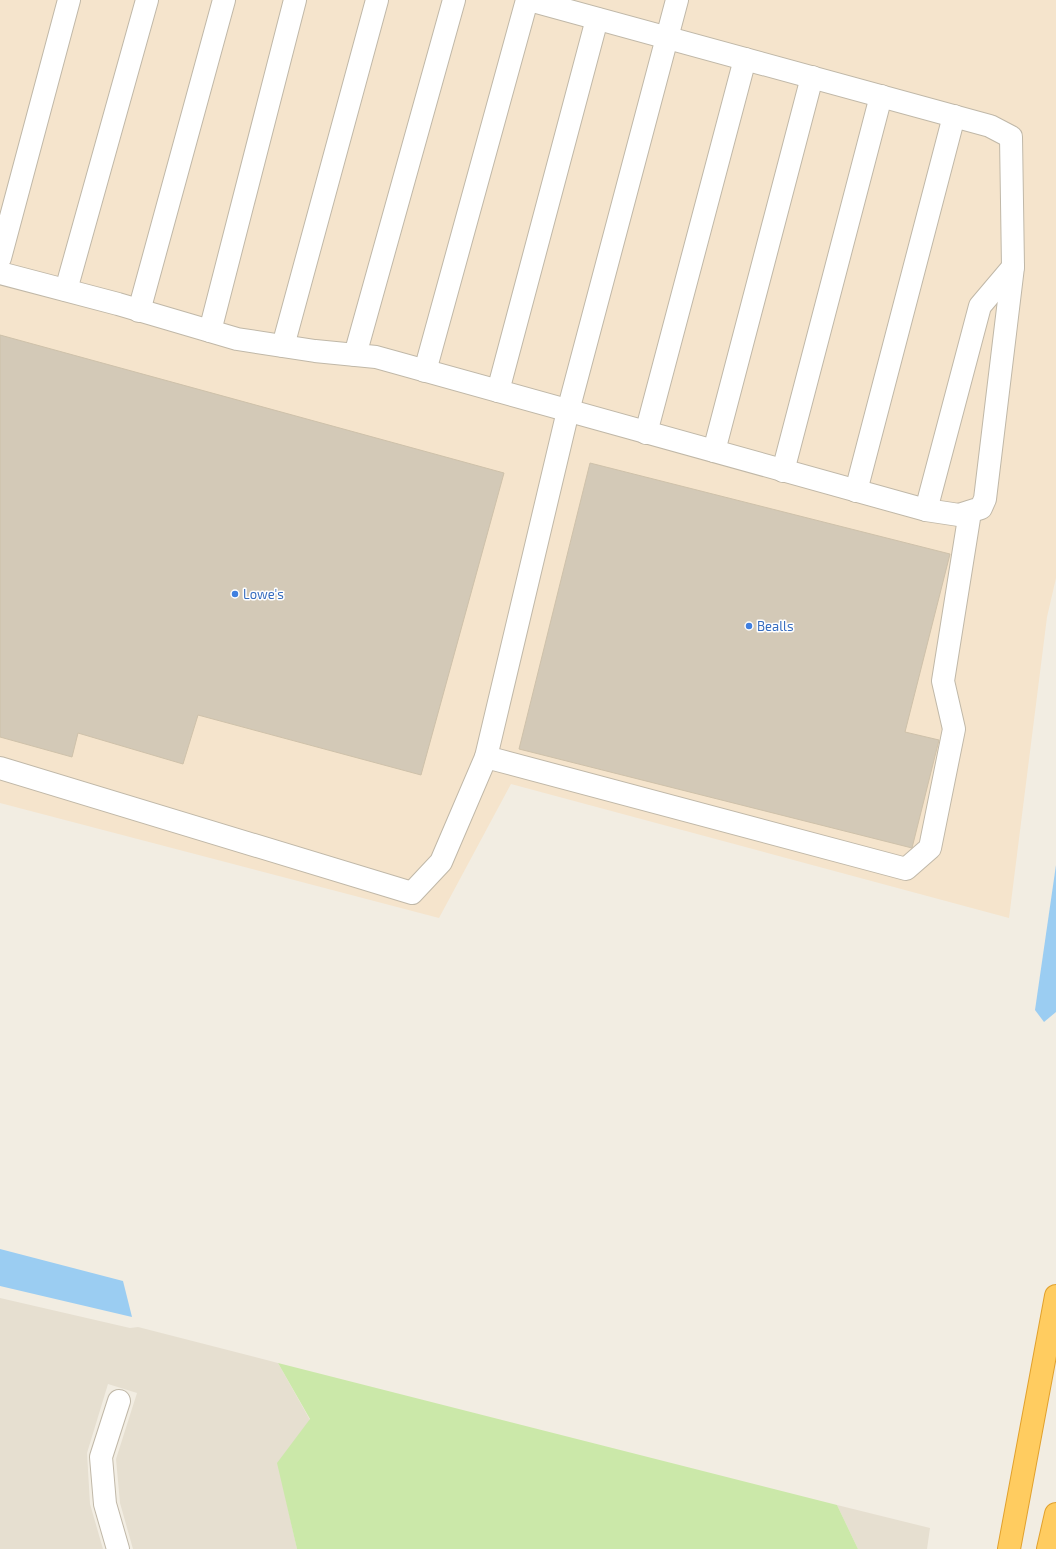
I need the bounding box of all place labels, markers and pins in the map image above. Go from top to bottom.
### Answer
place label: Lowe's [243,586,284,602]
marker: Lowe's [230,589,240,599]
place label: Bealls [757,618,794,634]
marker: Bealls [744,621,754,631]

